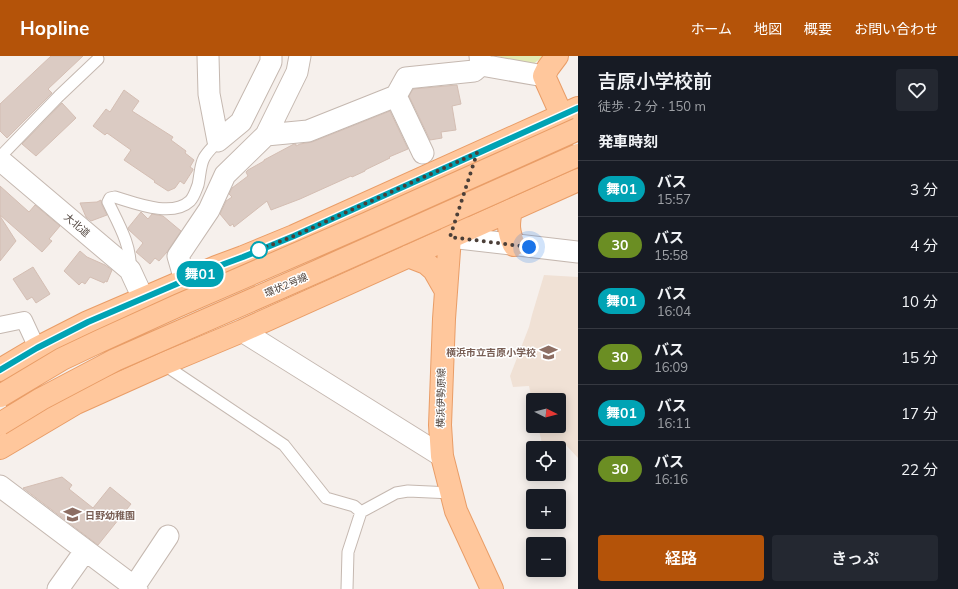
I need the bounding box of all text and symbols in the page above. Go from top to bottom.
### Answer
text: Hopline [20,16,90,40]
text: ホーム [690,20,732,38]
text: 地図 [754,20,782,38]
text: 概要 [804,20,832,38]
text: お問い合わせ [854,20,938,38]
text: 吉原小学校前 [598,69,712,93]
button: heart [896,69,938,111]
text: 徒歩 · 2 分 · 150 m [598,98,706,114]
text: 発車時刻 [598,132,658,151]
text: バス [657,172,687,191]
text: 舞01 [606,180,637,198]
text: 3 分 [910,180,938,199]
text: 15:57 [657,191,691,207]
street label: 大北道 [61,210,93,240]
text: バス [654,228,684,247]
text: 30 [612,236,628,254]
text: 4 分 [910,236,938,255]
your location [519,237,539,257]
unlabelled marker [250,241,268,259]
text: 15:58 [654,247,688,263]
line badge: 舞01 [177,261,223,287]
text: 舞01 [185,265,215,283]
street label: 環状2号線 [262,270,310,300]
text: バス [657,284,687,303]
text: 舞01 [606,292,637,310]
text: 10 分 [901,292,938,311]
text: 16:04 [657,303,691,319]
text: バス [654,340,684,359]
school or university icon: 横浜市立吉原小学校 [539,342,559,362]
place label: 横浜市立吉原小学校 [446,346,536,359]
text: 30 [612,348,628,366]
text: 15 分 [901,348,938,367]
text: 16:09 [654,359,688,375]
street label: 横浜伊勢原線 [434,368,448,428]
north arrow [526,393,566,433]
map controls [526,393,566,577]
text: バス [657,396,687,415]
text: 舞01 [606,404,637,422]
text: 17 分 [901,404,938,423]
text: 16:11 [657,415,691,431]
button: locate [526,441,566,481]
text: バス [654,452,684,471]
text: 30 [612,460,628,478]
text: 22 分 [901,460,938,479]
text: 16:16 [654,471,688,487]
button: + [526,489,566,529]
school or university icon: 日野幼稚園 [62,505,82,525]
place label: 日野幼稚園 [85,509,135,522]
button: 経路 [598,535,764,581]
button: きっぷ [772,535,938,581]
button: − [526,537,566,577]

